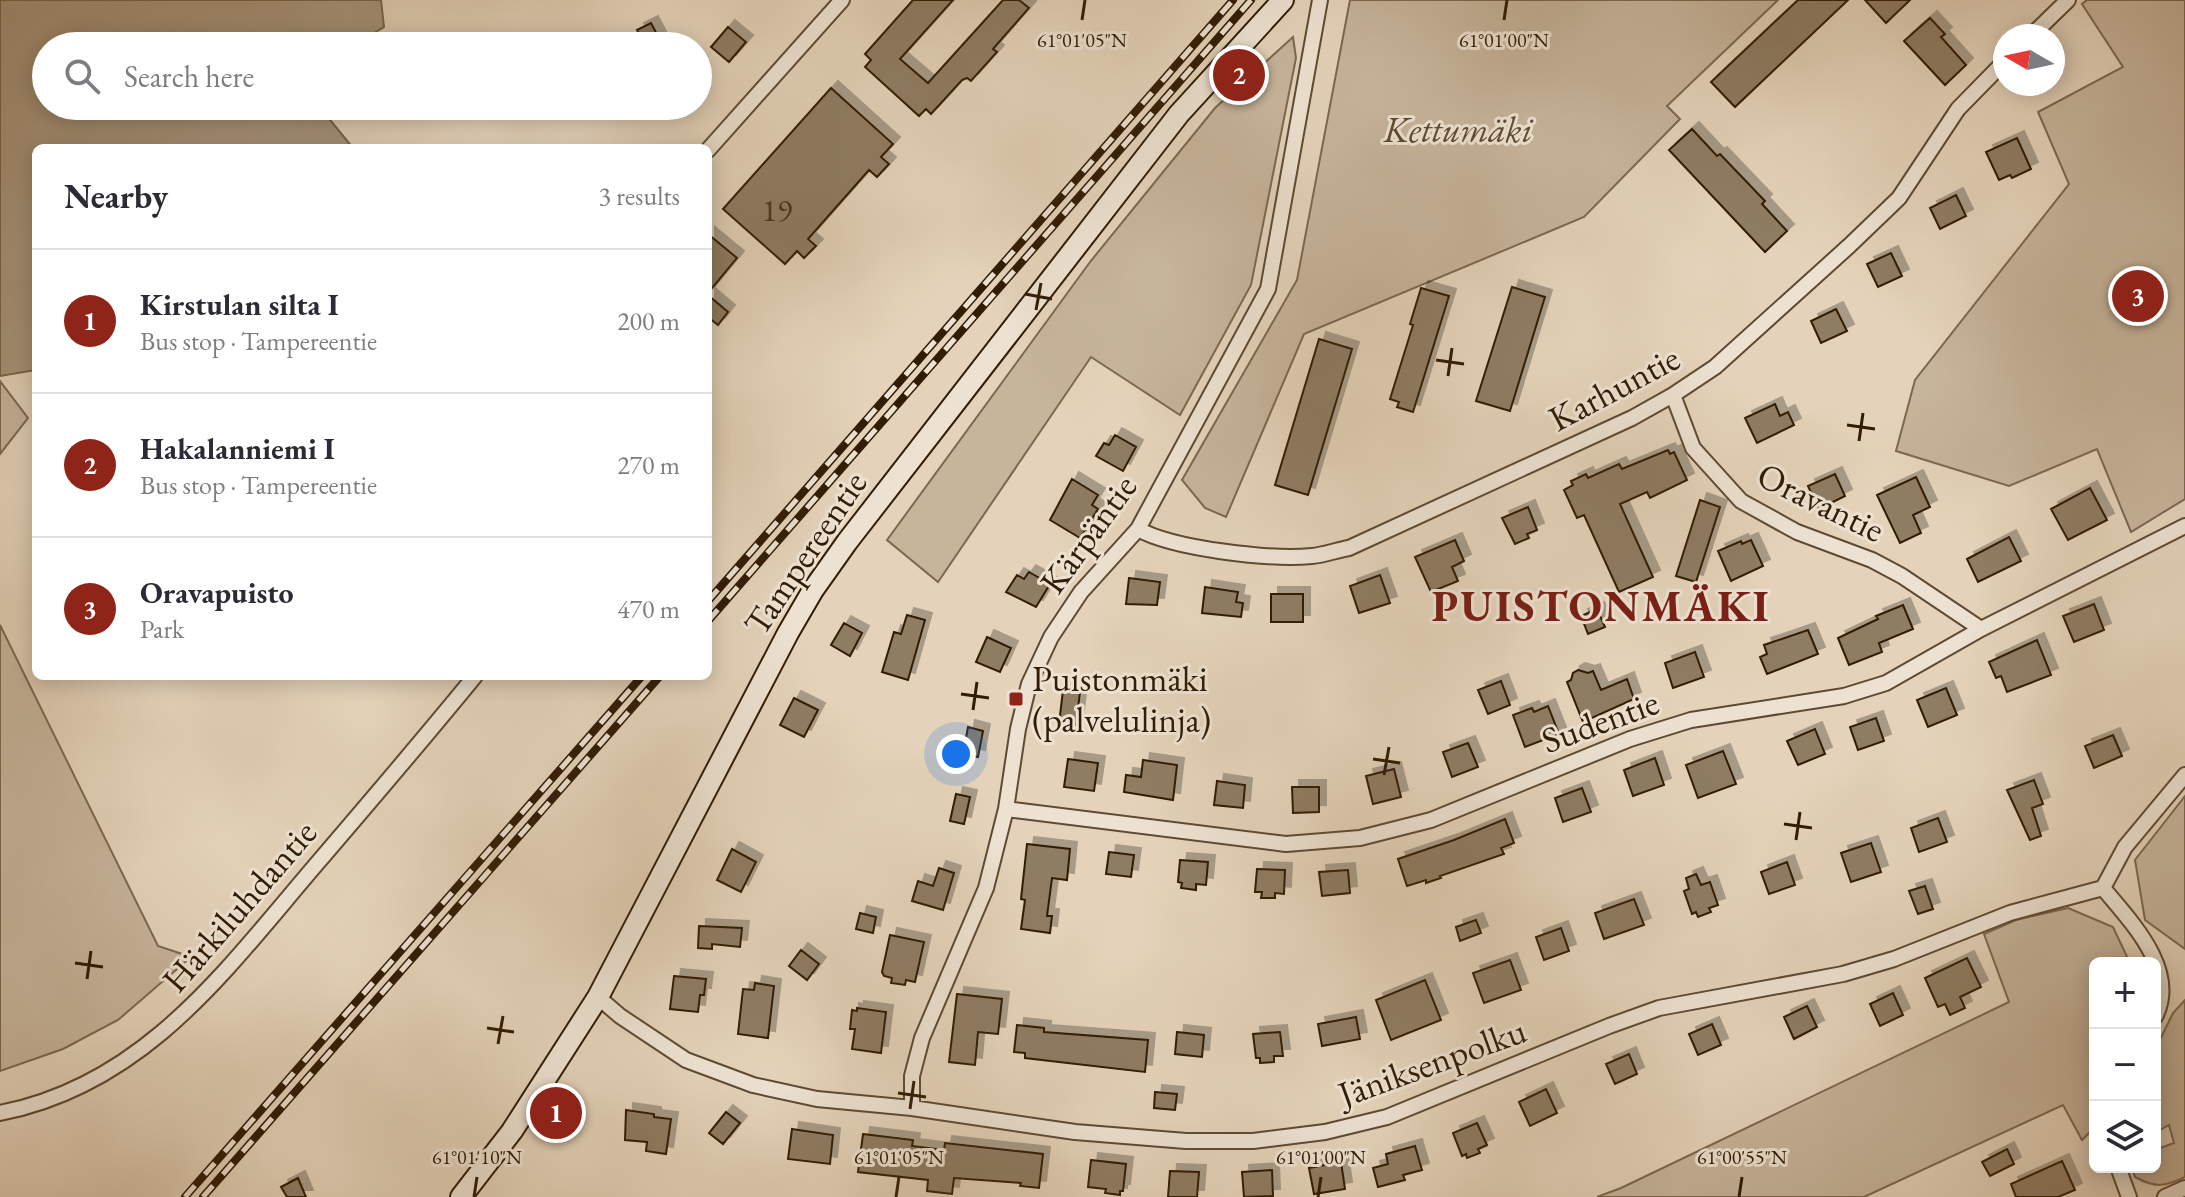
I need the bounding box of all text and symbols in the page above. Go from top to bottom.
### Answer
north arrow [1993,24,2065,96]
text: 61°01'05"N [1037,27,1127,53]
text: 61°01'00"N [1459,27,1549,53]
search box [32,32,712,120]
pin: 2 [1213,45,1265,105]
icon: search [60,54,104,98]
text: Search here [124,57,254,96]
park label: Kettumäki [1383,106,1534,153]
text: Nearby [64,174,168,218]
text: 3 results [599,179,680,213]
house number: 19 [762,189,792,231]
pin: 3 [2112,266,2164,326]
text: Kirstulan silta I [140,285,339,324]
text: 1 [83,304,97,338]
text: 200 m [617,304,680,338]
text: Bus stop · Tampereentie [140,324,377,358]
street label: Karhuntie [1540,334,1688,442]
text: Hakalanniemi I [140,429,335,468]
text: 2 [83,448,97,482]
text: 270 m [617,448,680,482]
street label: Oravantie [1750,451,1892,553]
street label: Tampereentie [733,462,877,644]
street label: Kärpäntie [1029,465,1147,603]
text: Bus stop · Tampereentie [140,468,377,502]
text: Oravapuisto [140,573,294,612]
district label: PUISTONMÄKI [1431,577,1771,634]
text: 3 [83,592,97,626]
text: 470 m [617,592,680,626]
text: Park [140,612,184,646]
place label: Puistonmäki (palvelulinja) [1032,655,1211,743]
street label: Sudentie [1535,678,1665,764]
marker: Puistonmäki (palvelulinja) [1007,690,1025,708]
your location [936,734,976,774]
street label: Härkiluhdantie [151,810,327,1002]
map controls [2089,957,2161,1173]
button: + [2089,957,2161,1029]
street label: Jäniksenpolku [1329,1006,1532,1119]
button: − [2089,1029,2161,1101]
pin: 1 [530,1083,582,1143]
button: layers [2089,1101,2161,1173]
text: 61°01'10"N [432,1144,522,1170]
text: 61°01'05"N [854,1144,944,1170]
text: 61°01'00"N [1276,1144,1366,1170]
text: 61°00'55"N [1697,1144,1787,1170]

